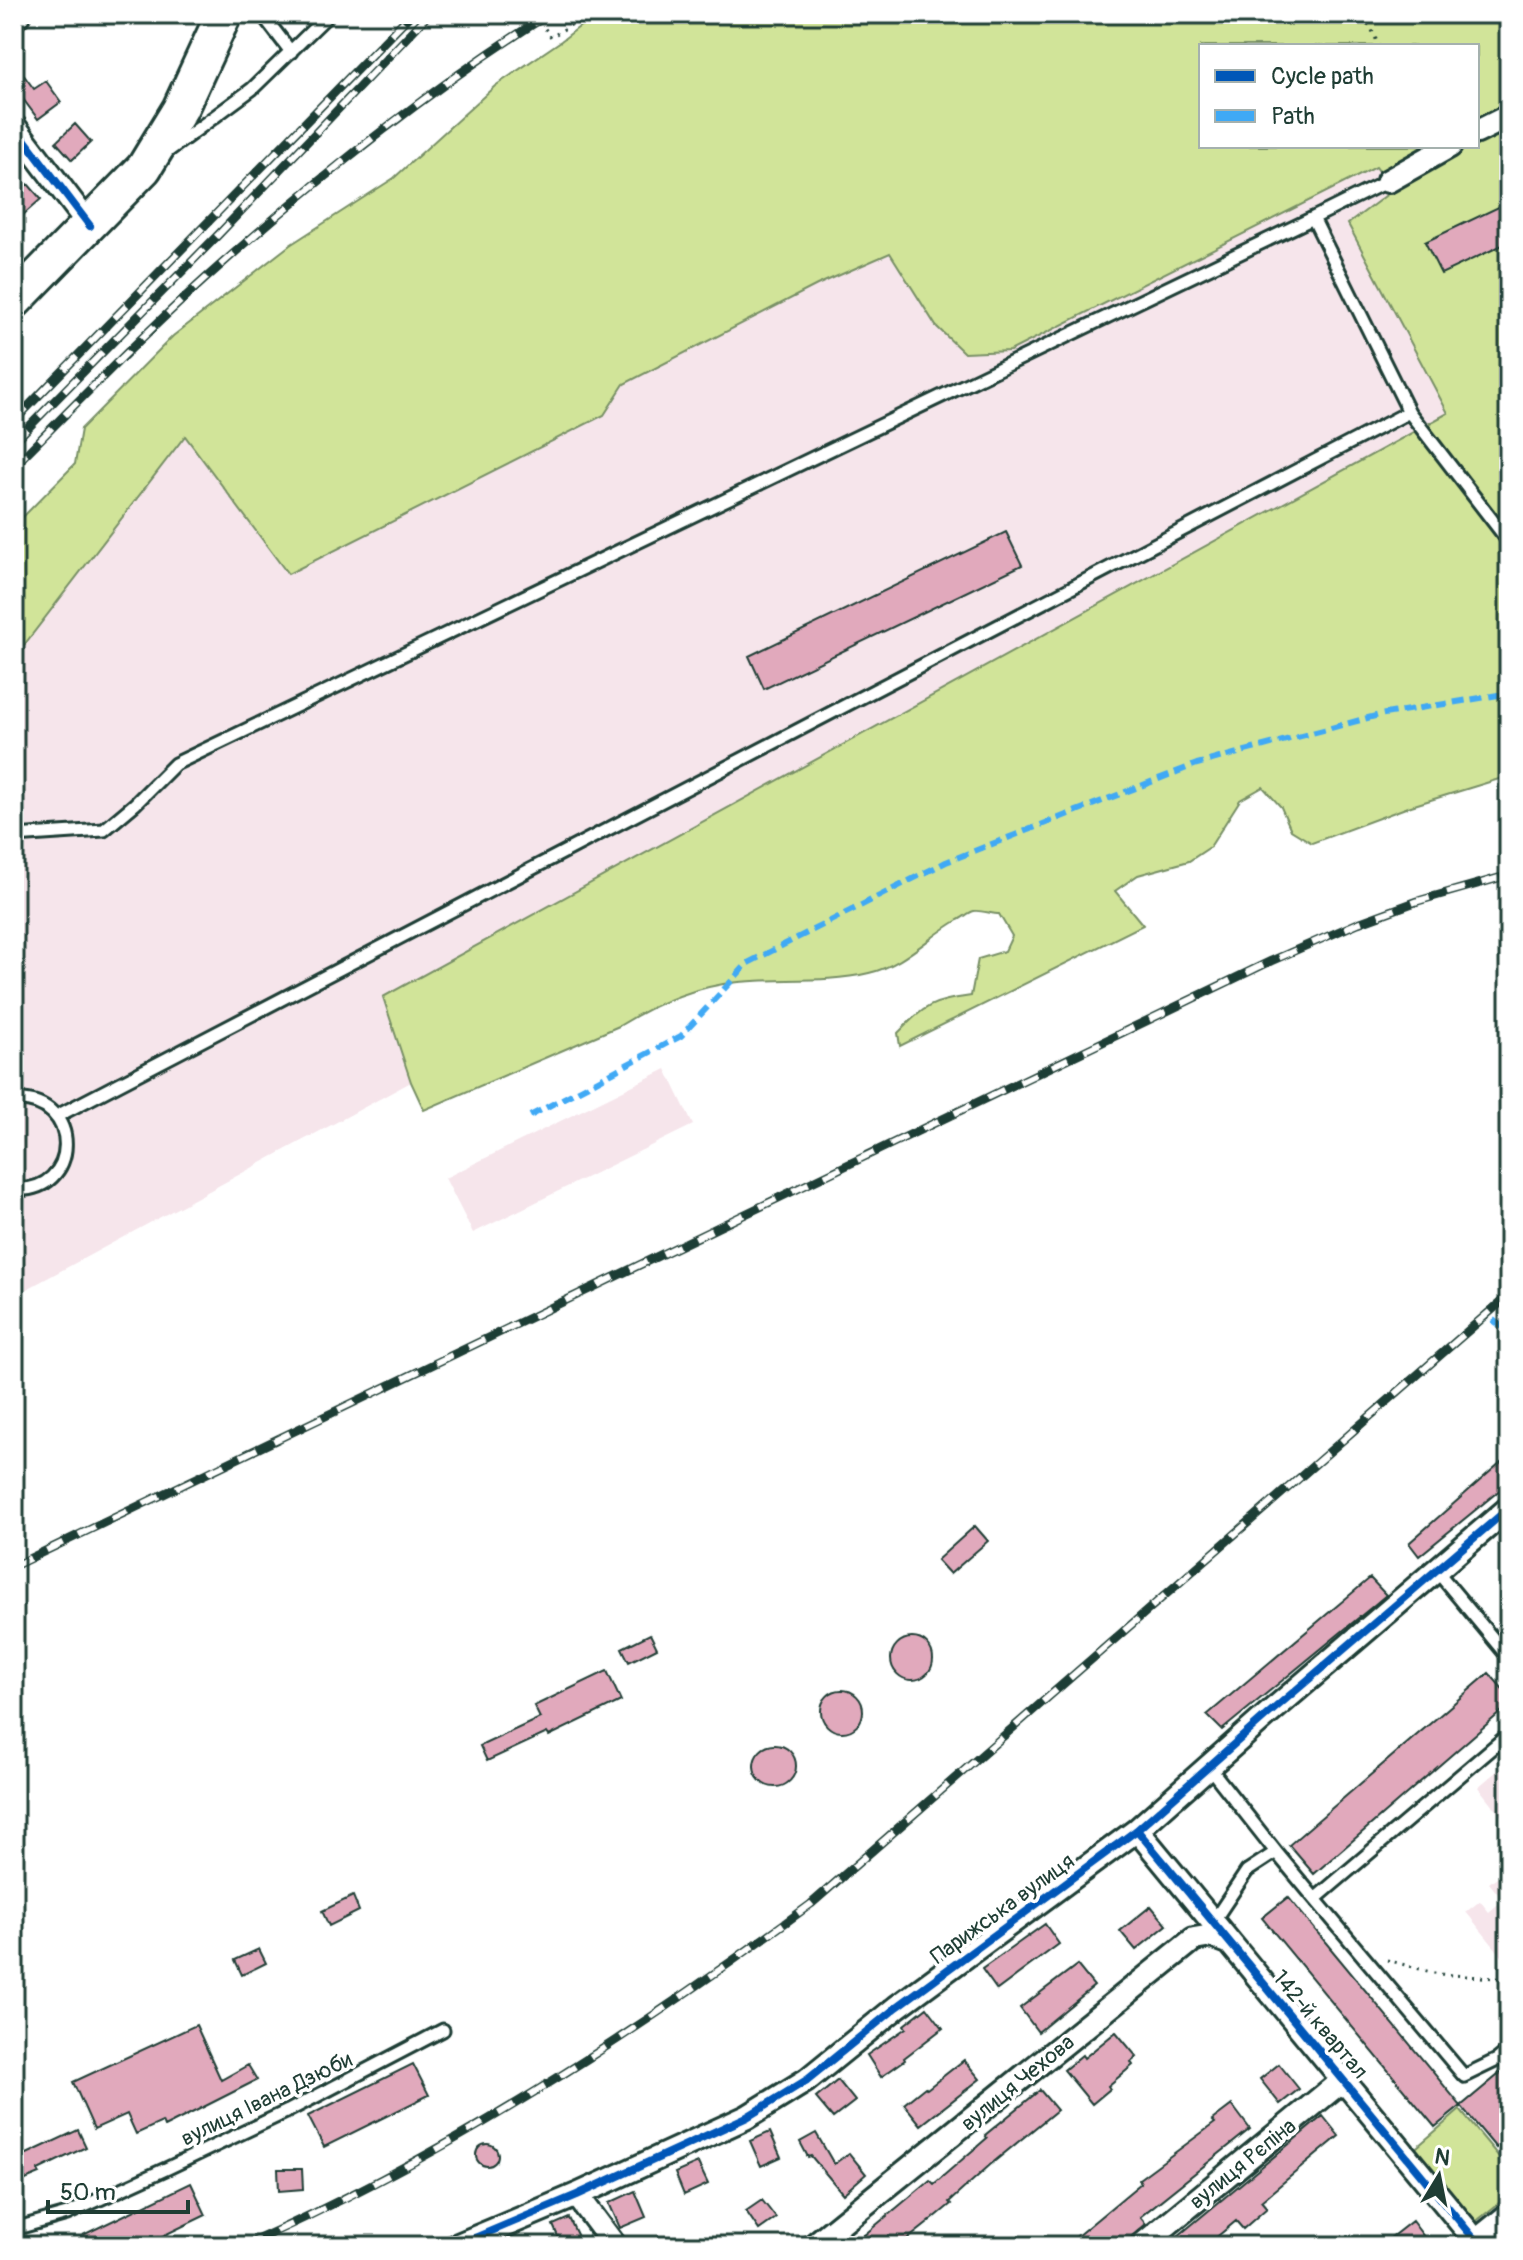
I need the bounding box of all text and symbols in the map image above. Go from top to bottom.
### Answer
legend [1199,44,1479,148]
text: Cycle path [1271,62,1374,91]
text: Path [1271,102,1315,131]
street label: Парижська вулиця [925,1847,1080,1970]
street label: 142-й квартал [1266,1964,1374,2085]
street label: вулиця Чехова [955,2028,1080,2137]
street label: вулиця Івана Дзюби [176,2045,357,2152]
street label: вулиця Рєпіна [1183,2112,1302,2215]
north arrow [1399,2136,1479,2216]
text: N [1433,2142,1452,2172]
scale bar [48,2164,188,2214]
text: 50 m [60,2178,116,2207]

